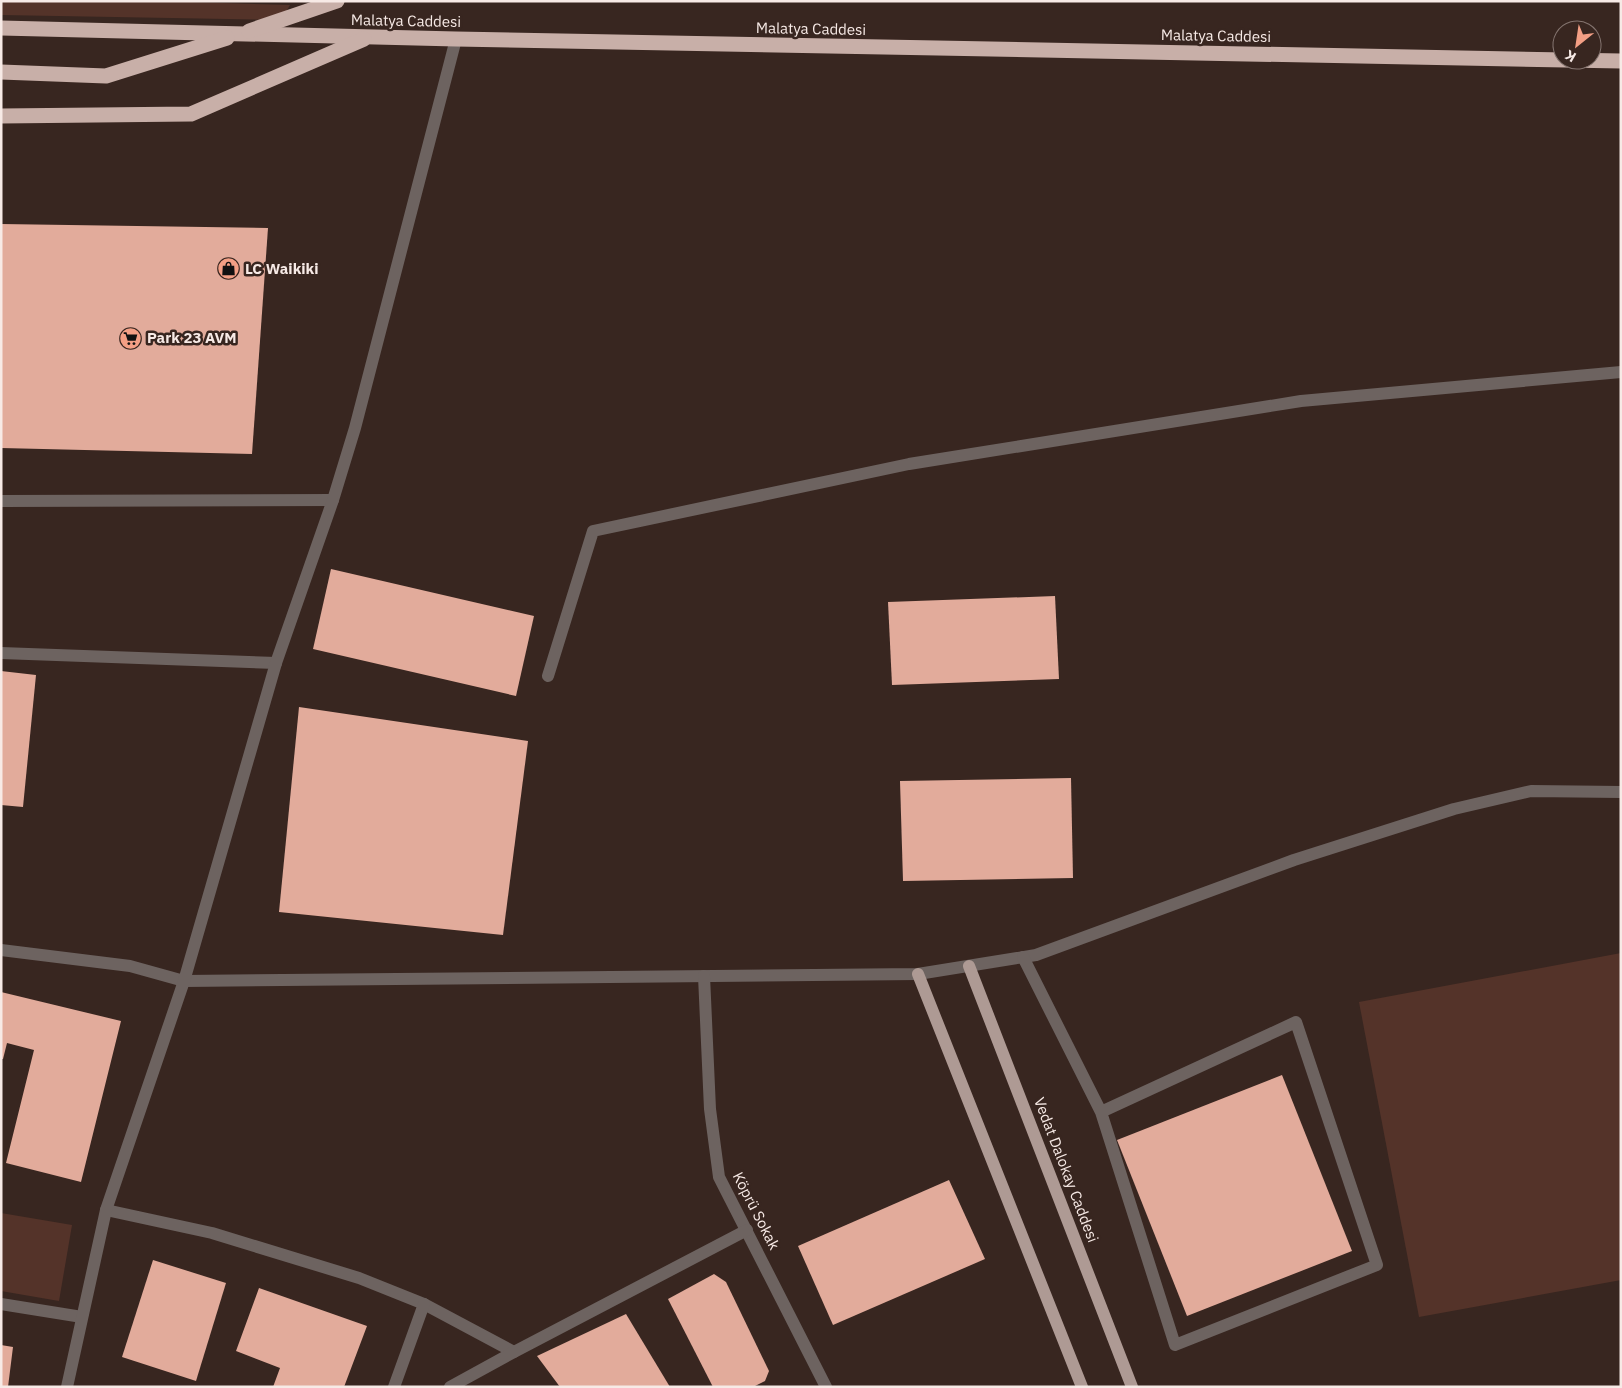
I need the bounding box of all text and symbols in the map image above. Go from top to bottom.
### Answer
street label: Malatya Caddesi [351,10,461,31]
street label: Malatya Caddesi [756,18,866,39]
north arrow [1552,20,1602,70]
street label: Malatya Caddesi [1161,25,1271,46]
text: K [1562,46,1579,66]
shop icon: LC Waikiki [217,257,241,281]
place label: LC Waikiki [245,259,319,278]
supermarket icon: Park 23 AVM [119,326,143,350]
place label: Park 23 AVM [147,328,236,347]
street label: Vedat Dalokay Caddesi [1030,1095,1103,1245]
street label: Köprü Sokak [729,1169,784,1253]

